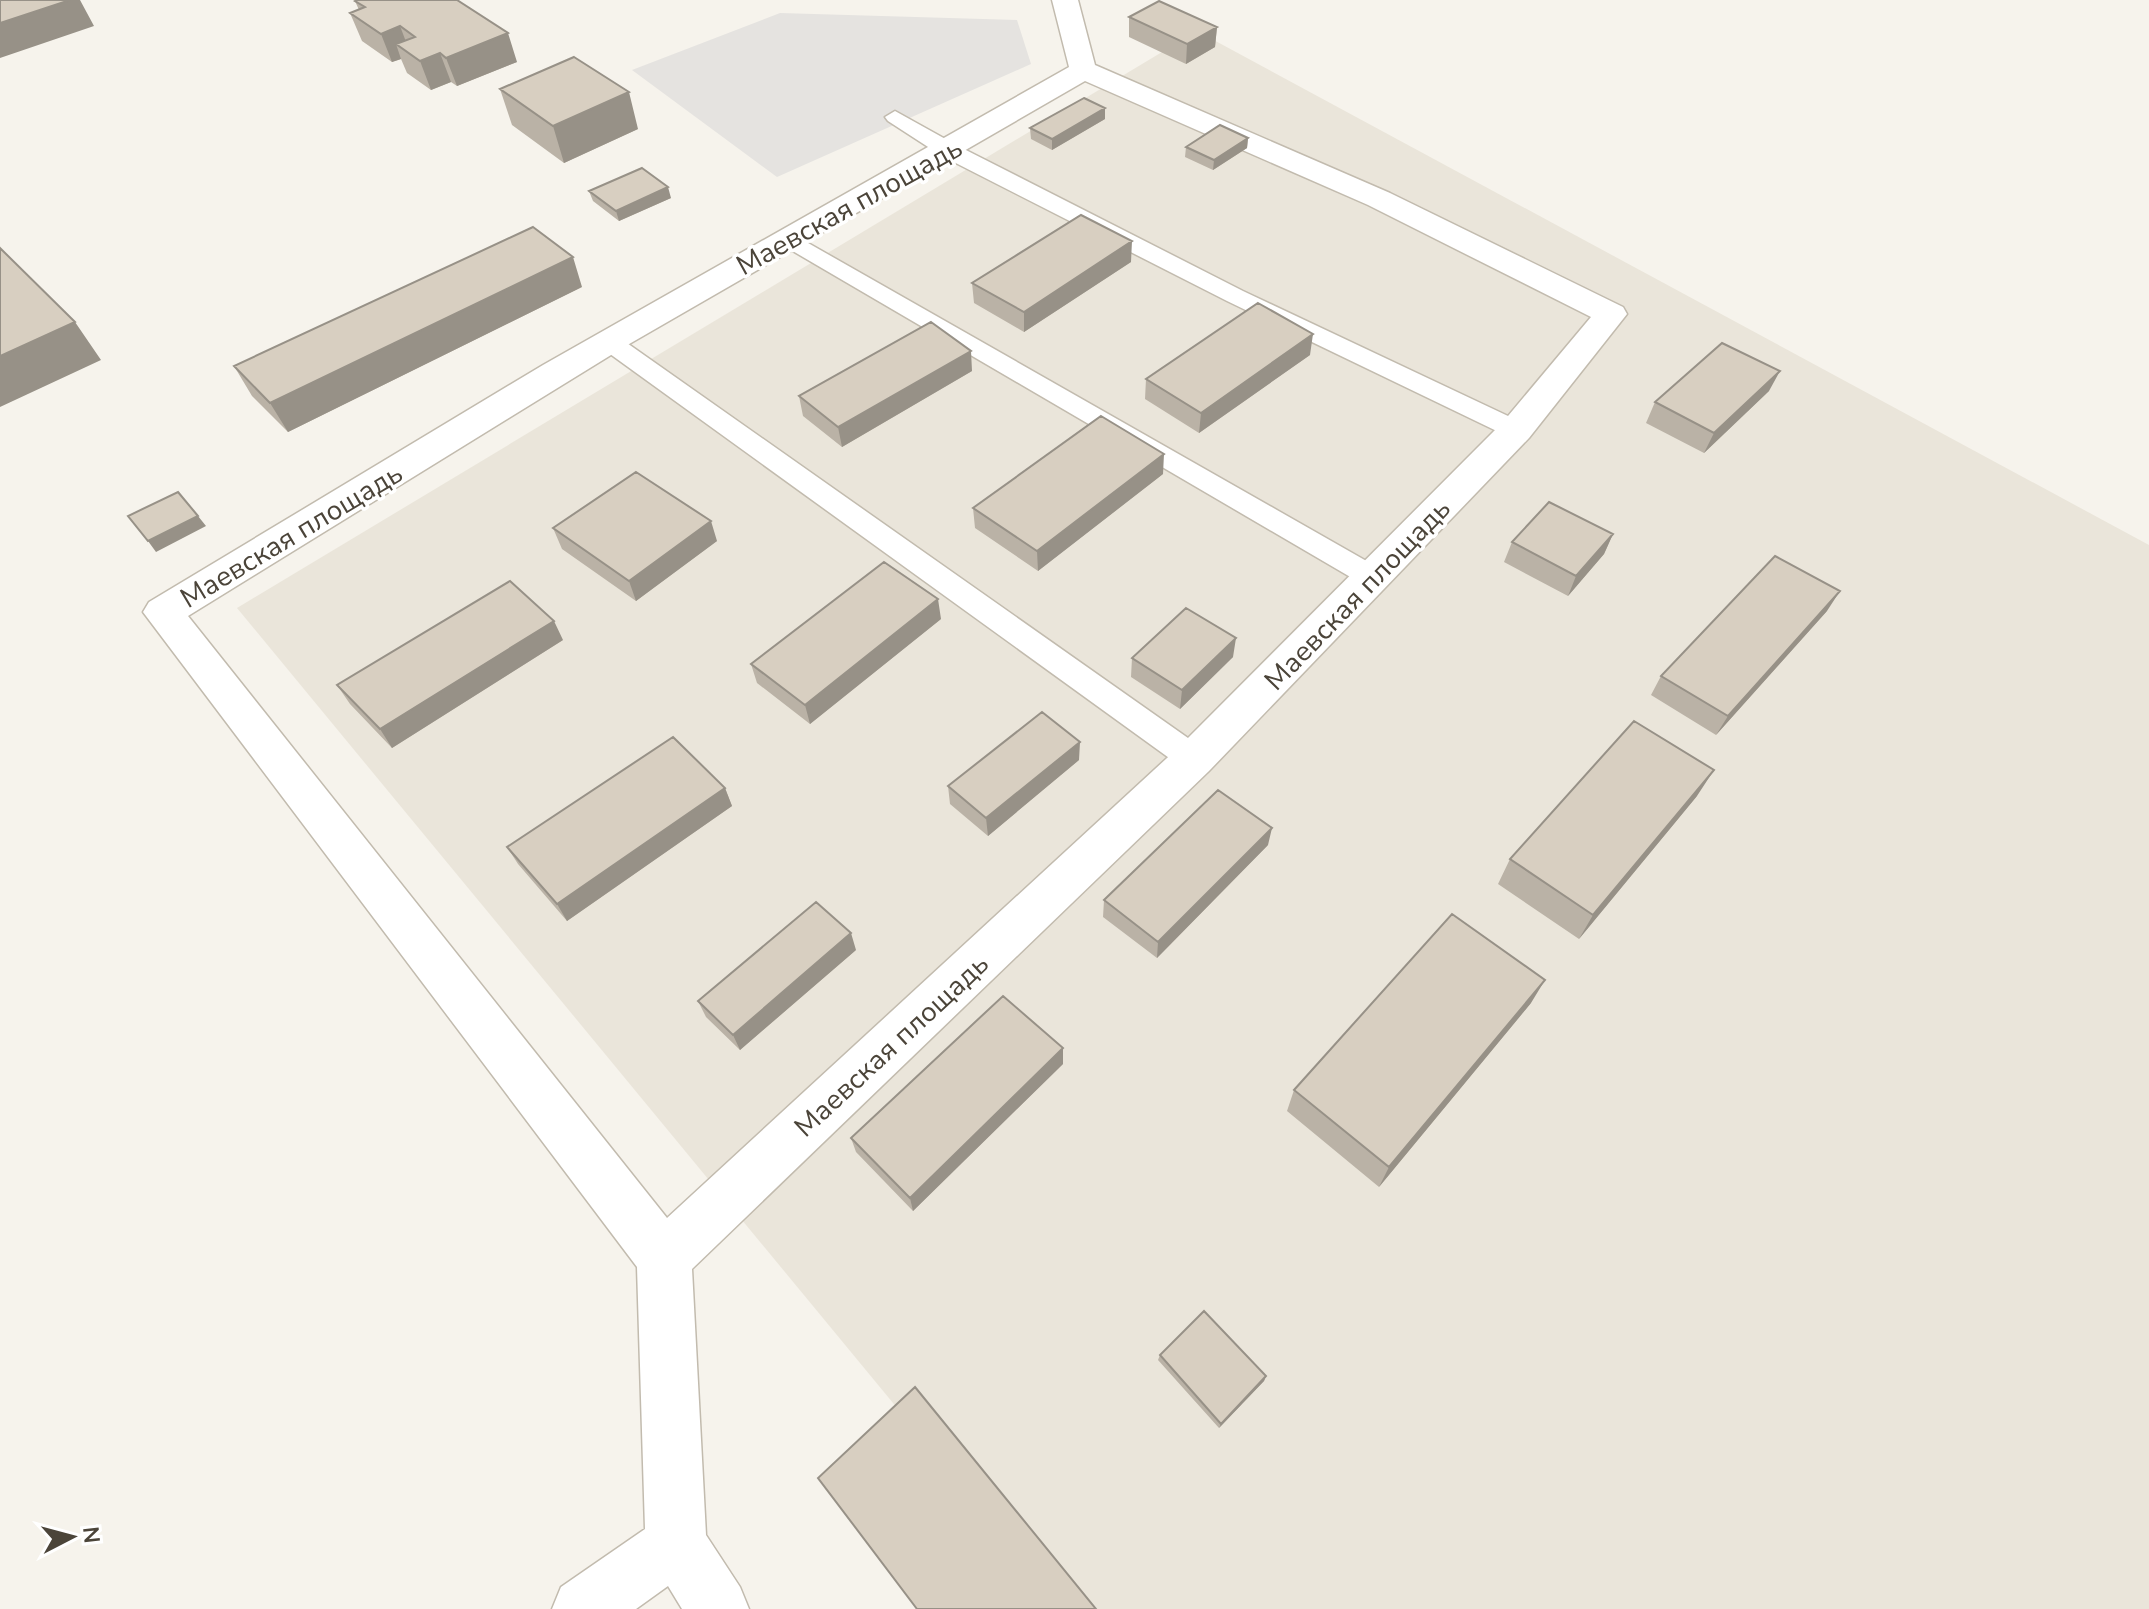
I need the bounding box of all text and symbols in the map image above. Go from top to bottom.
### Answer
street label: Маевская площадь [730,129,969,285]
street label: Маевская площадь [173,454,410,617]
street label: Маевская площадь [1256,491,1459,699]
street label: Маевская площадь [786,946,997,1146]
north arrow [32,1497,112,1577]
text: N [75,1525,107,1545]

